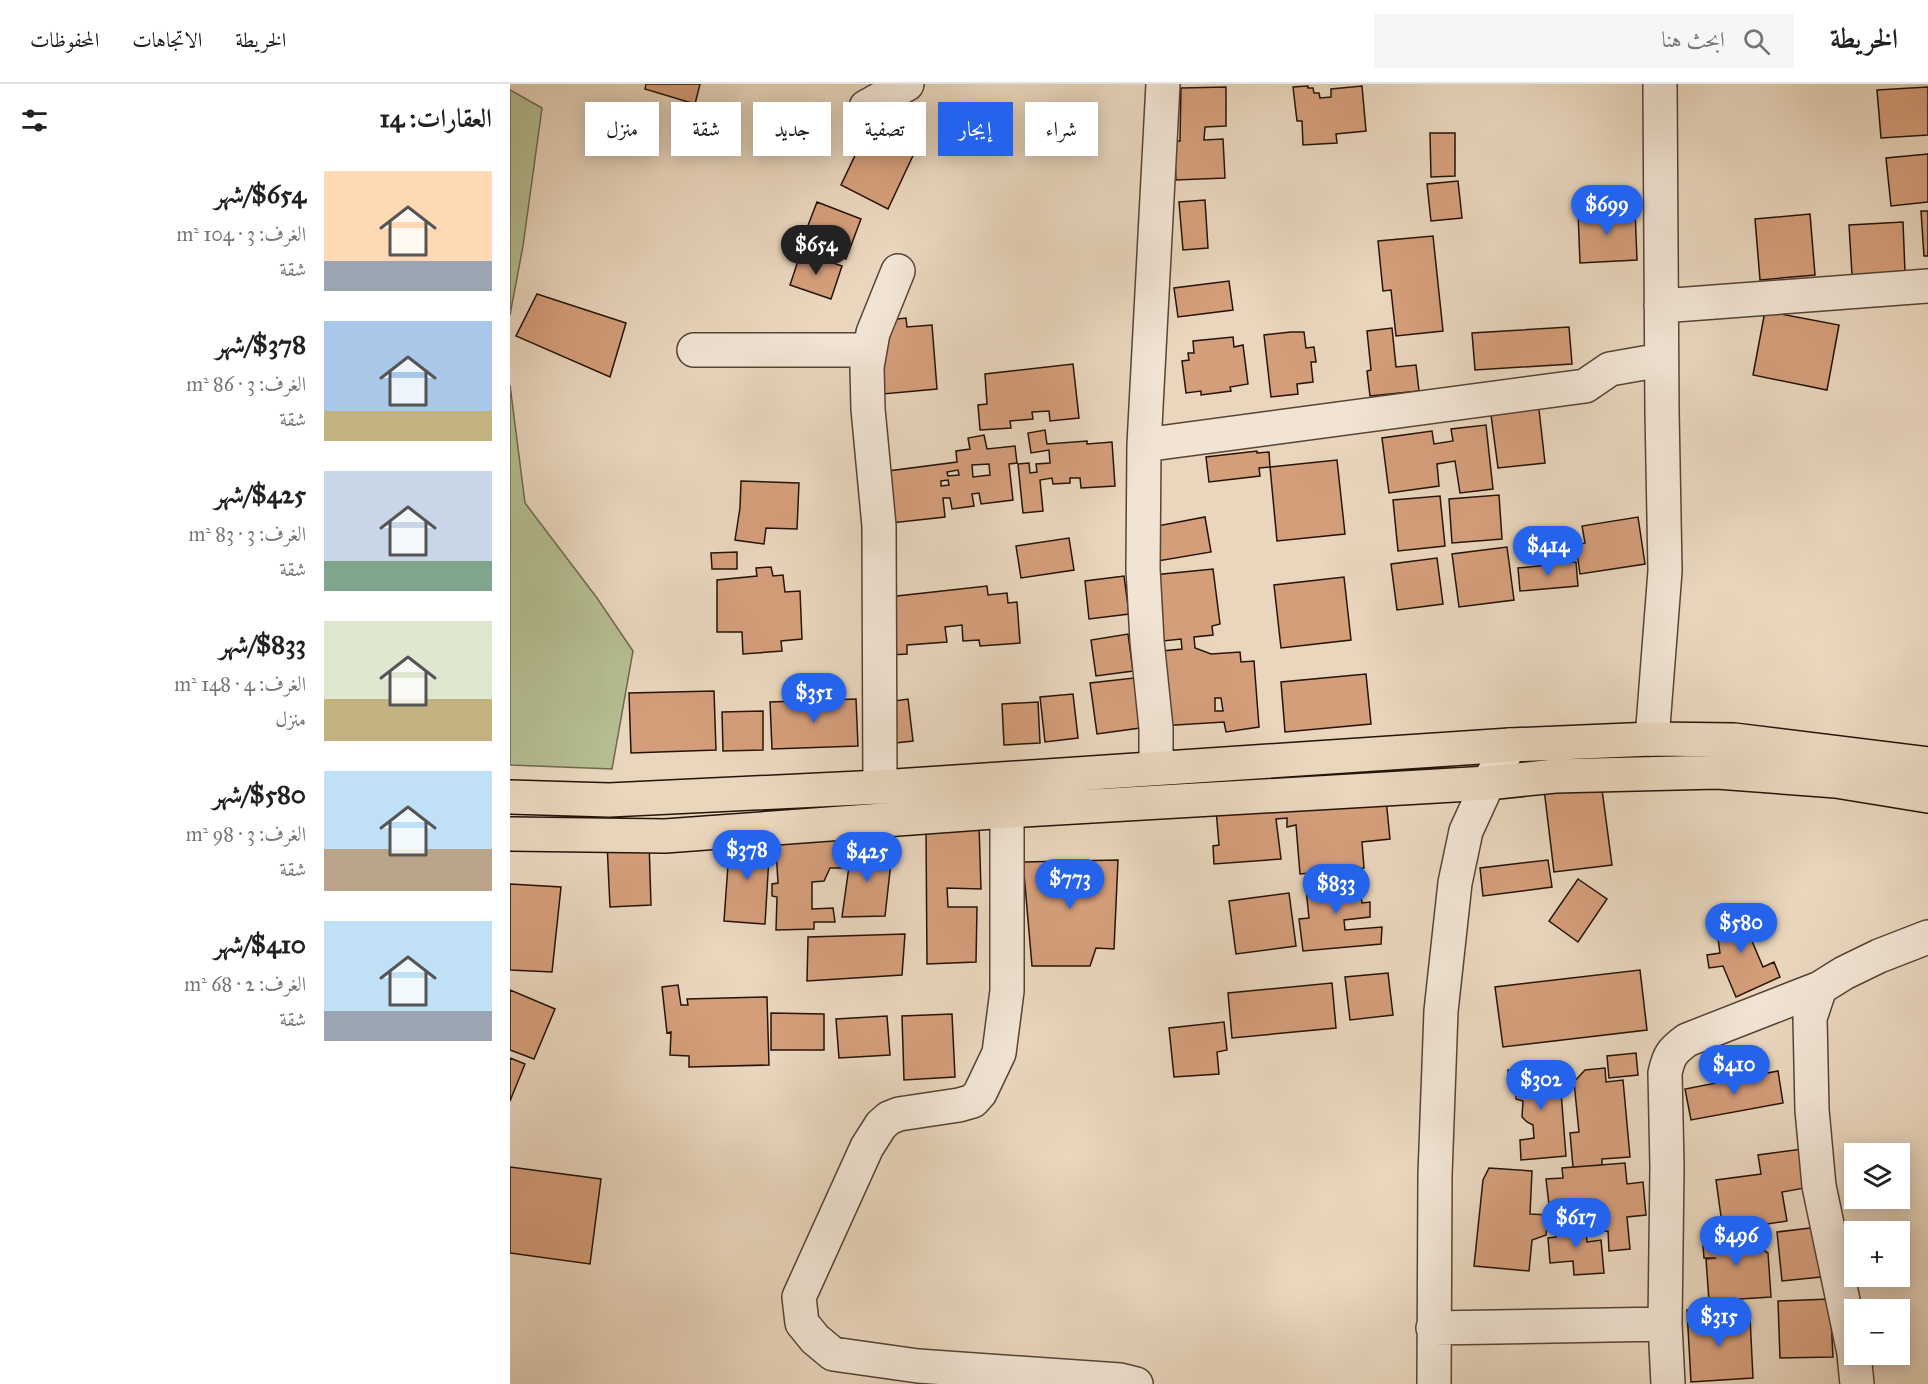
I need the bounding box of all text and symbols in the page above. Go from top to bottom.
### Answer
search box [1374,14,1794,68]
text: الخريطة [1830,21,1898,56]
icon: search [1740,25,1773,58]
text: ابحث هنا [1661,26,1725,53]
text: المحفوظات [30,27,99,53]
text: الاتجاهات [132,27,202,53]
text: الخريطة [235,27,286,53]
text: العقارات: 14 [380,102,492,134]
chip: منزل [585,102,659,156]
chip: شقة [671,102,741,156]
chip: جديد [753,102,831,156]
chip: تصفية [843,102,926,156]
chip: إيجار [938,102,1013,156]
chip: شراء [1025,102,1098,156]
icon: filters [18,104,51,137]
text: $654/شهر [214,178,306,210]
pin: $699 [1571,185,1643,236]
text: $699 [1585,192,1629,216]
icon: home [372,195,444,267]
text: الغرف: 3 · 104 m² [176,222,306,246]
pin: $654 [780,225,852,276]
text: $654 [795,232,837,256]
text: شقة [280,257,306,281]
text: $378/شهر [215,328,306,360]
icon: home [372,345,444,417]
text: الغرف: 3 · 86 m² [186,372,306,396]
text: شقة [280,407,306,431]
text: $425/شهر [214,478,306,510]
icon: home [372,495,444,567]
text: الغرف: 3 · 83 m² [188,522,306,546]
pin: $414 [1512,526,1584,577]
text: $414 [1527,533,1569,557]
text: شقة [280,557,306,581]
text: $833/شهر [219,628,306,660]
icon: home [372,645,444,717]
text: الغرف: 4 · 148 m² [174,672,306,696]
pin: $351 [778,673,850,724]
text: $351 [795,680,833,704]
text: منزل [275,707,306,731]
text: $580/شهر [213,778,306,810]
icon: home [372,795,444,867]
text: الغرف: 3 · 98 m² [186,822,306,846]
pin: $378 [711,830,783,881]
pin: $425 [831,832,903,883]
text: $378 [726,837,768,861]
text: $425 [846,839,888,863]
text: شقة [280,857,306,881]
pin: $773 [1034,859,1106,910]
pin: $833 [1300,864,1372,915]
text: $773 [1049,866,1091,890]
text: $833 [1317,871,1355,895]
pin: $580 [1705,903,1777,954]
text: $580 [1719,910,1763,934]
text: $410/شهر [214,928,306,960]
icon: home [372,945,444,1017]
text: الغرف: 2 · 68 m² [184,972,306,996]
text: شقة [280,1007,306,1031]
pin: $410 [1698,1045,1770,1096]
text: $410 [1713,1052,1755,1076]
pin: $302 [1505,1060,1577,1111]
text: $302 [1520,1067,1562,1091]
map controls [1844,1143,1910,1365]
button: layers [1844,1143,1910,1209]
pin: $617 [1540,1198,1612,1249]
text: $617 [1556,1205,1596,1229]
pin: $496 [1700,1216,1772,1267]
button: + [1844,1221,1910,1287]
text: $496 [1714,1223,1758,1247]
pin: $315 [1683,1297,1755,1348]
button: − [1844,1299,1910,1365]
text: $315 [1700,1304,1738,1328]

